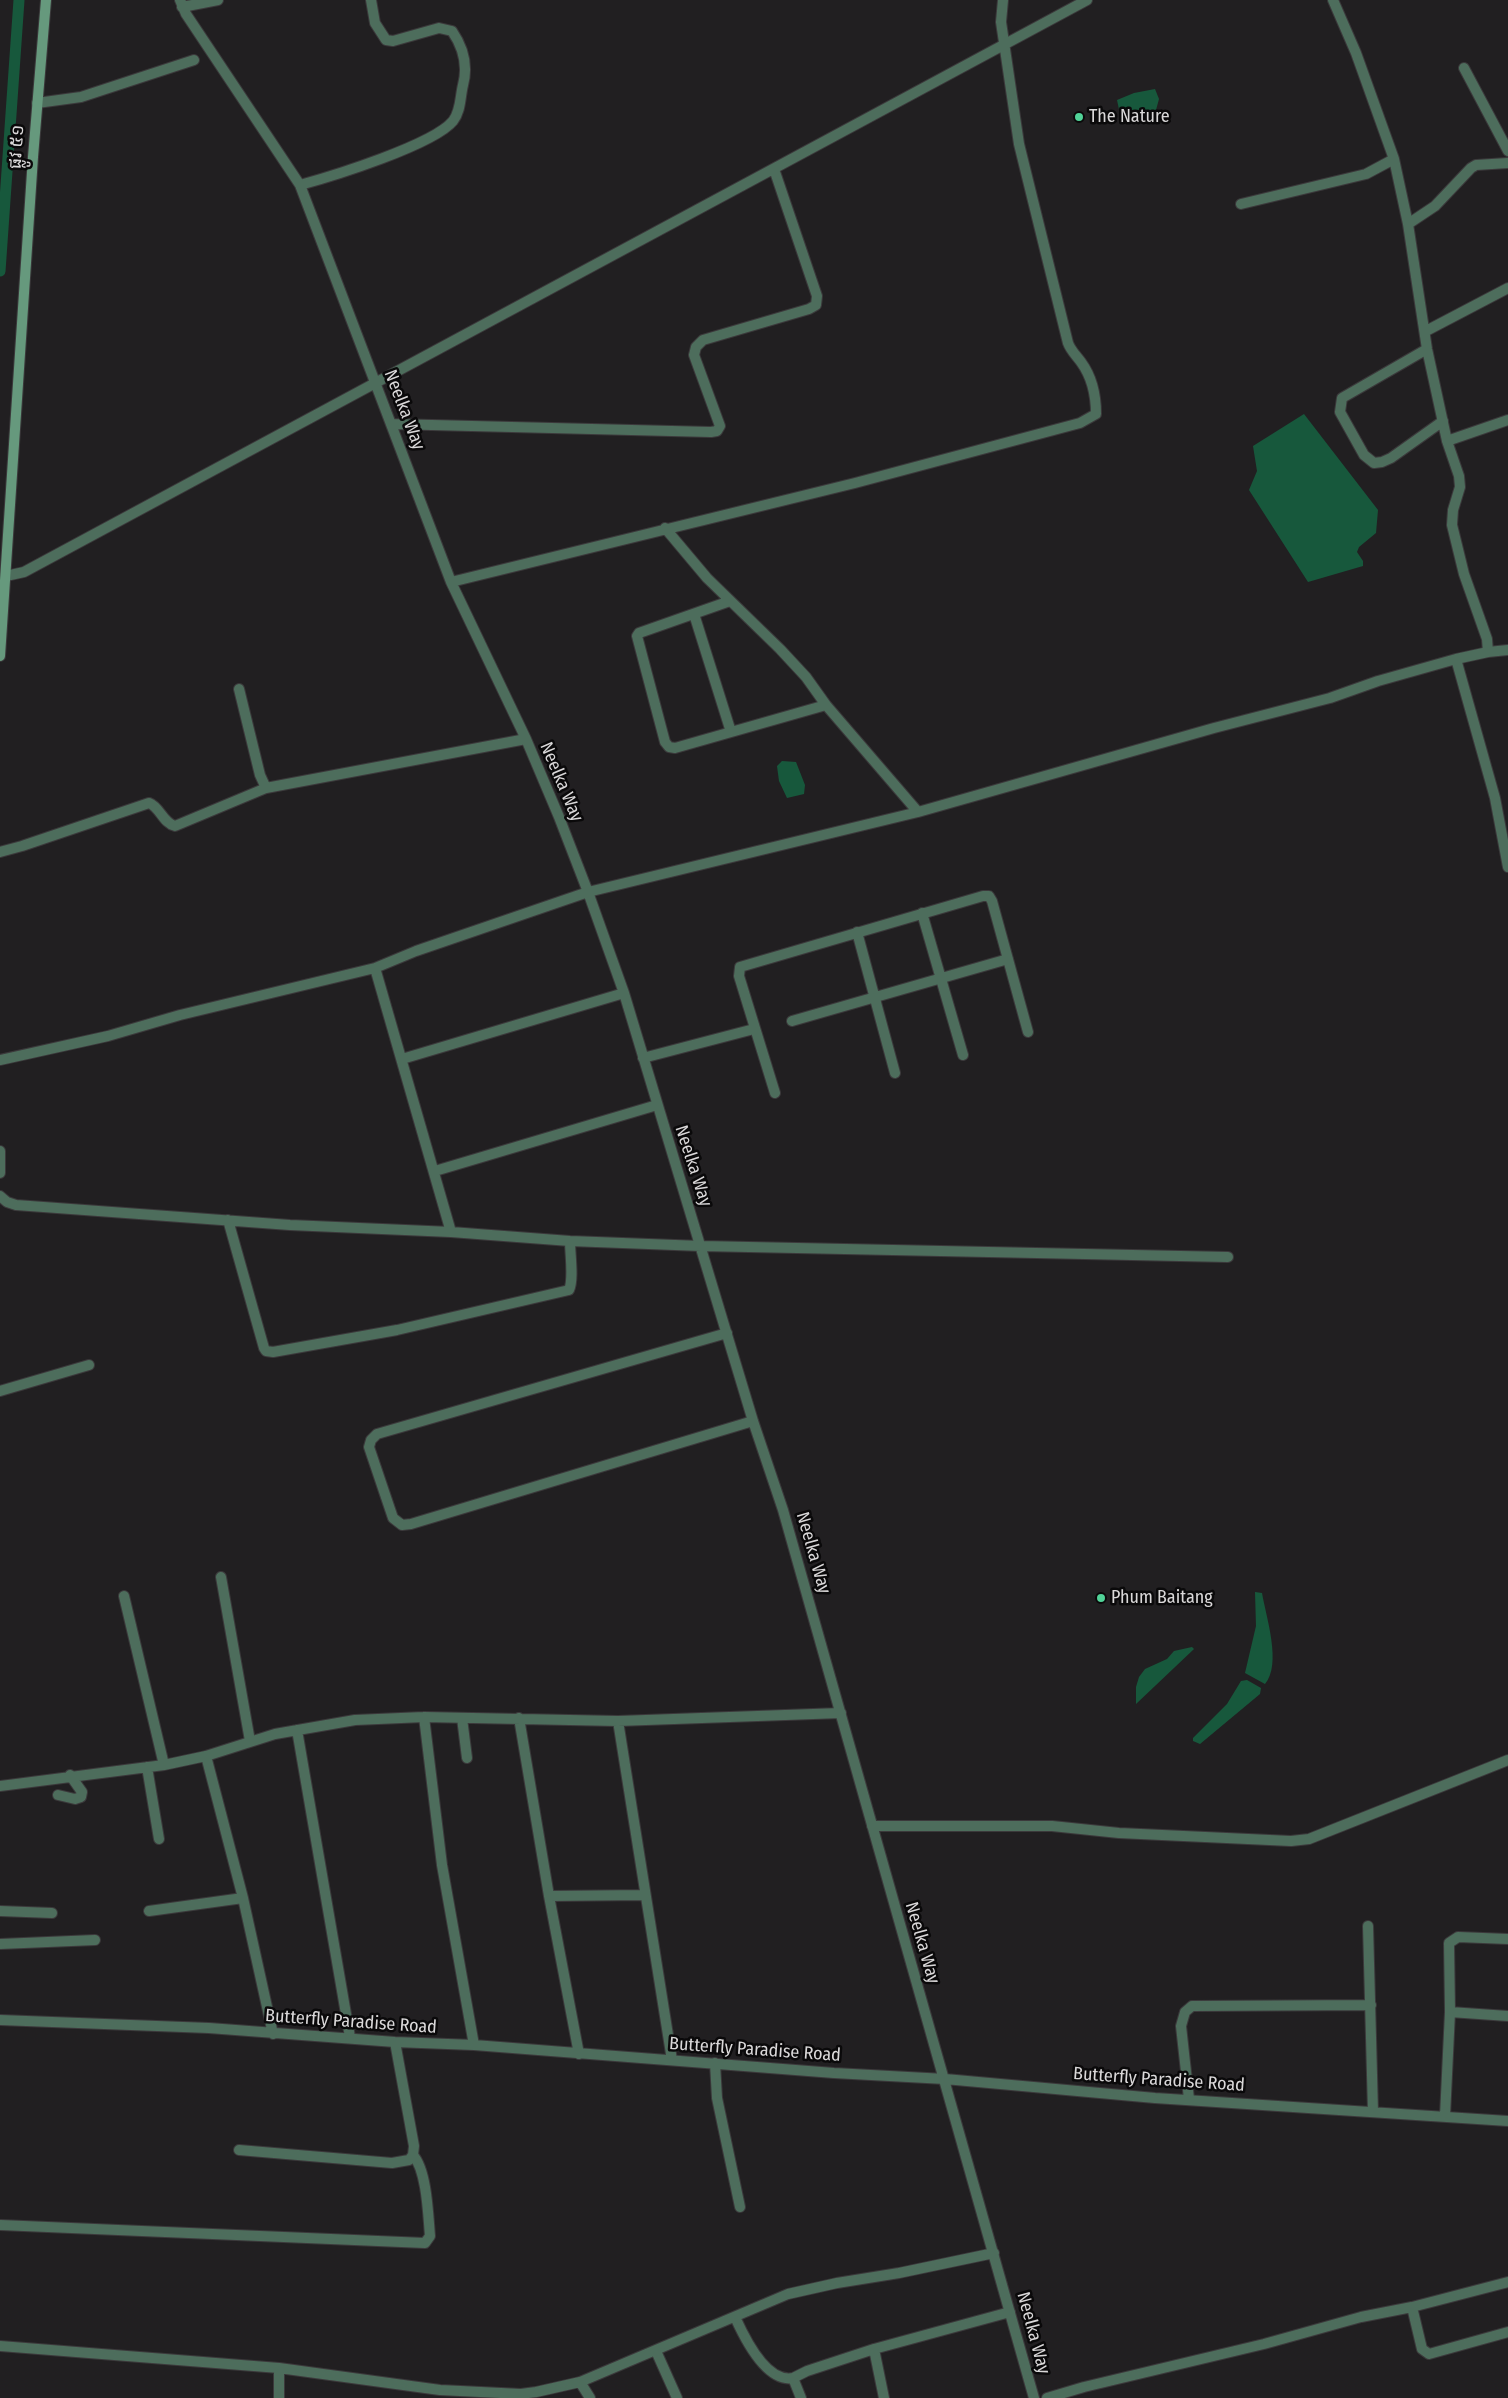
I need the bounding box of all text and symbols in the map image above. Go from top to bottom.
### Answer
place label: The Nature [1089,106,1170,128]
marker: The Nature [1073,111,1085,123]
street label: ផ្លូវ ៥១ [5,124,29,170]
street label: Neelka Way [379,367,429,453]
street label: Neelka Way [535,739,587,825]
street label: Neelka Way [670,1123,716,1209]
street label: Neelka Way [791,1510,835,1596]
place label: Phum Baitang [1111,1587,1213,1609]
marker: Phum Baitang [1095,1592,1107,1604]
street label: Neelka Way [900,1900,944,1986]
street label: Butterfly Paradise Road [264,2005,438,2039]
street label: Butterfly Paradise Road [668,2033,842,2067]
street label: Butterfly Paradise Road [1072,2063,1246,2097]
street label: Neelka Way [1012,2290,1054,2376]

